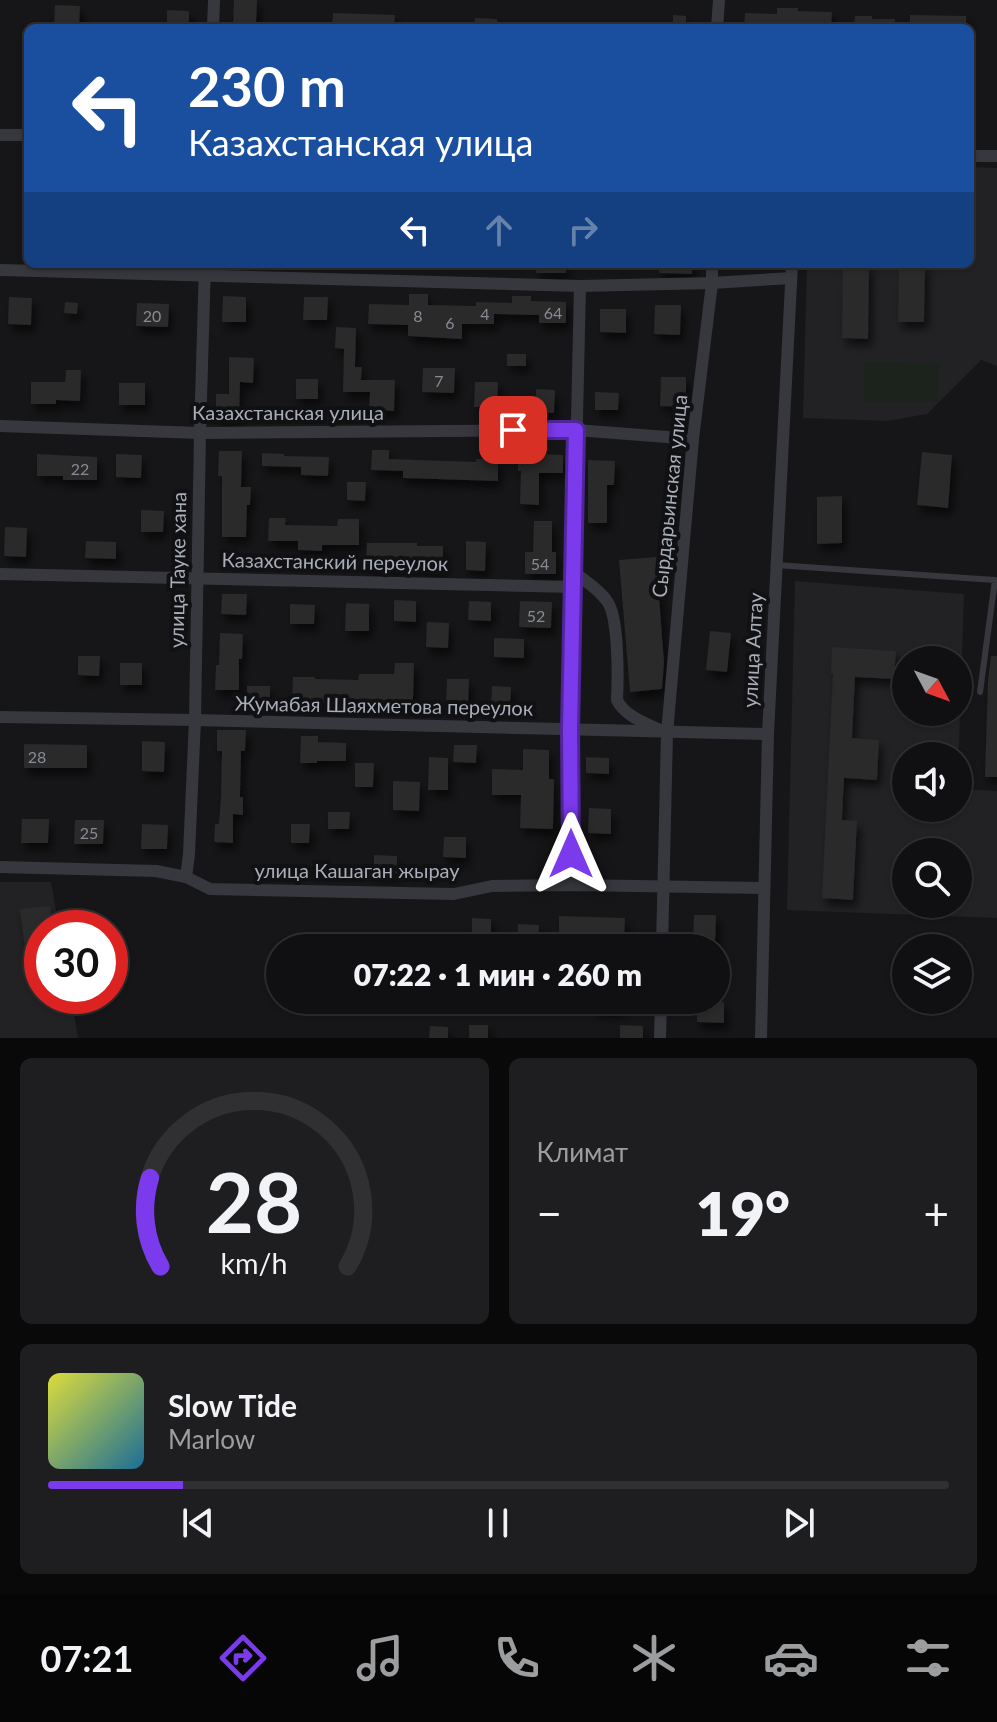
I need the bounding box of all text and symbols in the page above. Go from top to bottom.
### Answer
text: 230 m [188,52,346,119]
icon: left [56,56,160,160]
text: Казахстанская улица [188,120,533,164]
icon: left [393,208,437,252]
icon: ahead [477,208,521,252]
icon: right [561,208,605,252]
house number: 64 [544,303,562,322]
house number: 4 [480,304,490,323]
house number: 20 [143,306,161,325]
house number: 8 [413,306,423,325]
house number: 6 [445,313,455,332]
house number: 7 [434,371,444,390]
street label: Сырдарьинская улица [646,393,692,599]
pin [479,396,547,464]
street label: Казахстанская улица [192,400,384,424]
icon: arrive [491,408,535,452]
house number: 22 [71,459,89,478]
street label: улица Тауке хана [164,492,190,648]
street label: Казахстанский переулок [222,547,449,575]
house number: 54 [531,554,549,573]
street label: улица Алтау [737,591,767,708]
house number: 52 [527,606,545,625]
north arrow [892,646,972,726]
map controls [892,646,972,1014]
street label: Жумабая Шаяхметова переулок [235,690,534,720]
button: sound [892,742,972,822]
house number: 28 [28,747,46,766]
position arrow [529,812,613,896]
house number: 25 [80,823,98,842]
button: search [892,838,972,918]
street label: улица Кашаган жырау [254,858,460,882]
speed limit sign: 30 [24,910,128,1014]
button: layers [892,934,972,1014]
text: 07:22 · 1 мин · 260 m [354,956,642,992]
text: Климат [537,1136,628,1168]
text: 28 [206,1151,303,1251]
text: 19° [695,1177,790,1249]
text: − [537,1187,562,1239]
text: + [923,1187,949,1239]
text: km/h [221,1246,288,1280]
text: Slow Tide [168,1387,297,1423]
text: Marlow [168,1423,255,1455]
icon: previous [176,1501,220,1545]
icon: pause [476,1501,520,1545]
icon: next [777,1501,821,1545]
icon: directions [215,1630,271,1686]
icon: music [352,1630,408,1686]
icon: phone [489,1630,545,1686]
icon: climate [626,1630,682,1686]
icon: car [763,1630,819,1686]
icon: filters [900,1630,956,1686]
text: 07:21 [41,1636,133,1680]

